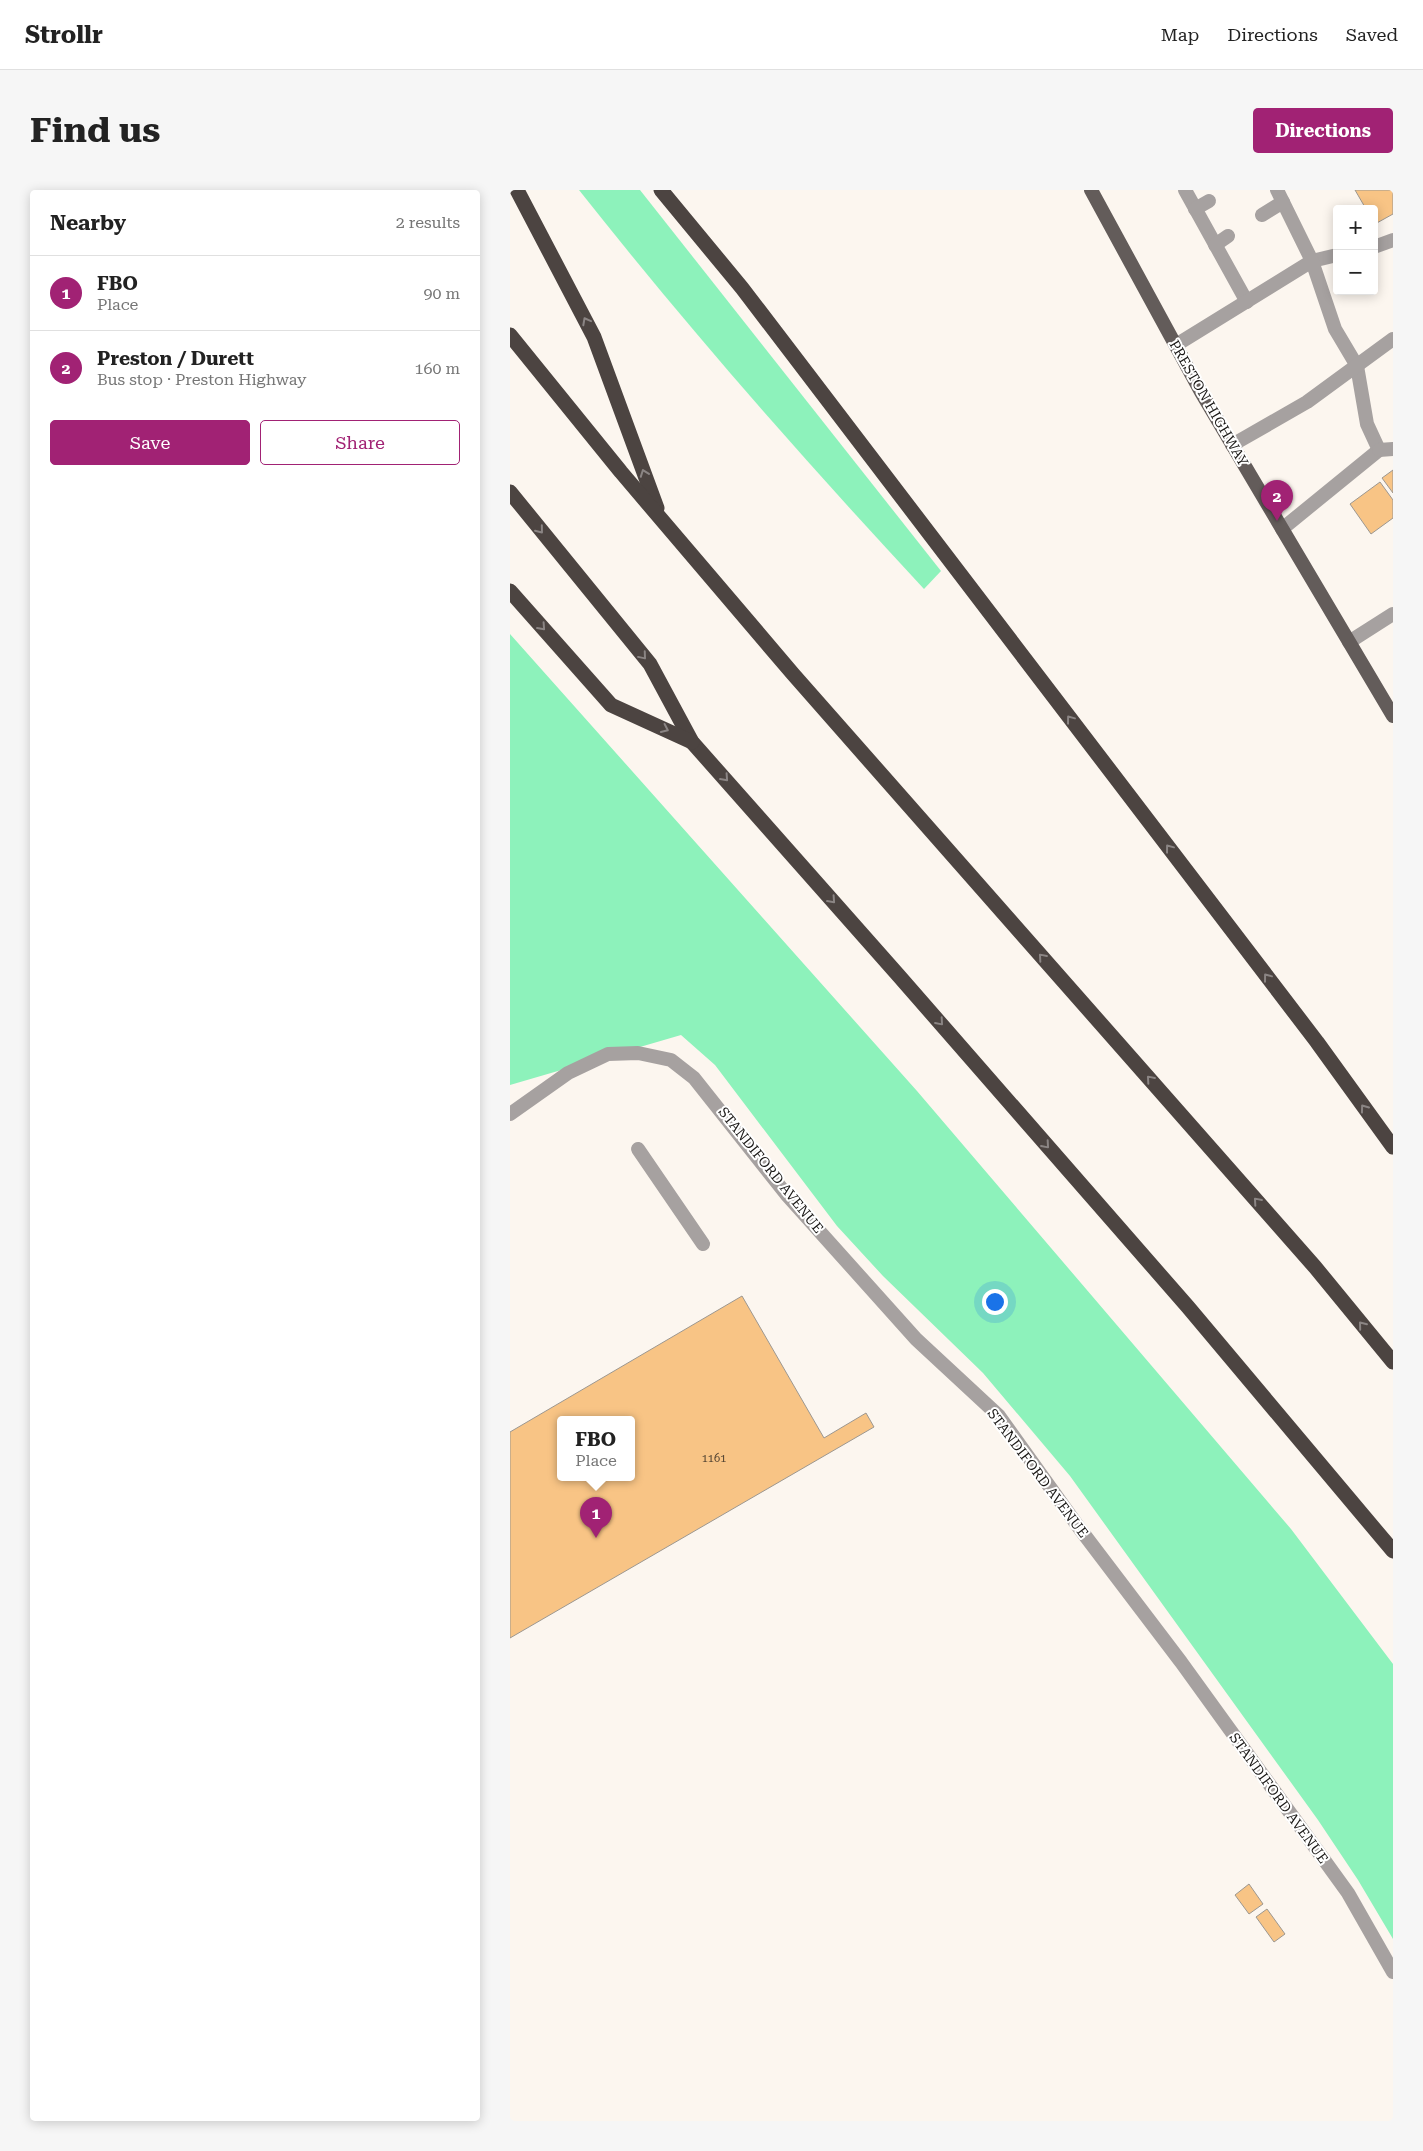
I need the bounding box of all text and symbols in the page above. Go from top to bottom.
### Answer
text: Strollr [25,21,103,49]
text: Map [1161,24,1199,45]
text: Directions [1227,24,1318,45]
text: Saved [1346,24,1398,45]
button: Directions [1253,108,1393,153]
text: Find us [30,110,160,151]
map controls [1333,205,1378,295]
button: + [1333,205,1378,250]
text: Nearby [50,211,126,235]
text: 2 results [396,213,460,232]
button: − [1333,250,1378,295]
text: FBO [97,272,138,295]
text: 1 [62,284,70,303]
text: 90 m [423,284,460,303]
text: Place [97,295,138,314]
one-way arrow [582,317,592,326]
street label: PRESTON HIGHWAY [1166,337,1252,469]
text: Preston / Durett [97,347,254,370]
text: 2 [62,359,70,378]
text: 160 m [414,359,460,378]
text: Bus stop · Preston Highway [97,370,307,389]
button: Save [50,420,250,465]
button: Share [260,420,460,465]
one-way arrow [640,469,650,477]
pin: 2 [1261,480,1293,521]
one-way arrow [535,524,543,533]
one-way arrow [537,622,546,631]
one-way arrow [638,650,647,659]
one-way arrow [1067,715,1076,725]
one-way arrow [660,723,669,734]
one-way arrow [719,773,728,782]
one-way arrow [1166,845,1174,854]
one-way arrow [827,895,836,904]
one-way arrow [1039,953,1048,962]
one-way arrow [1265,974,1273,983]
one-way arrow [934,1016,942,1025]
one-way arrow [1146,1075,1155,1084]
street label: STANDIFORD AVENUE [715,1104,827,1236]
one-way arrow [1361,1104,1370,1113]
one-way arrow [1041,1139,1050,1148]
one-way arrow [1254,1197,1263,1206]
your location [982,1289,1008,1315]
one-way arrow [1359,1321,1368,1330]
street label: STANDIFORD AVENUE [984,1405,1092,1541]
popup [557,1416,635,1481]
text: FBO [575,1428,616,1451]
text: Place [575,1451,617,1470]
house number: 1161 [702,1452,726,1465]
pin: 1 [580,1497,612,1538]
street label: STANDIFORD AVENUE [1226,1730,1332,1866]

